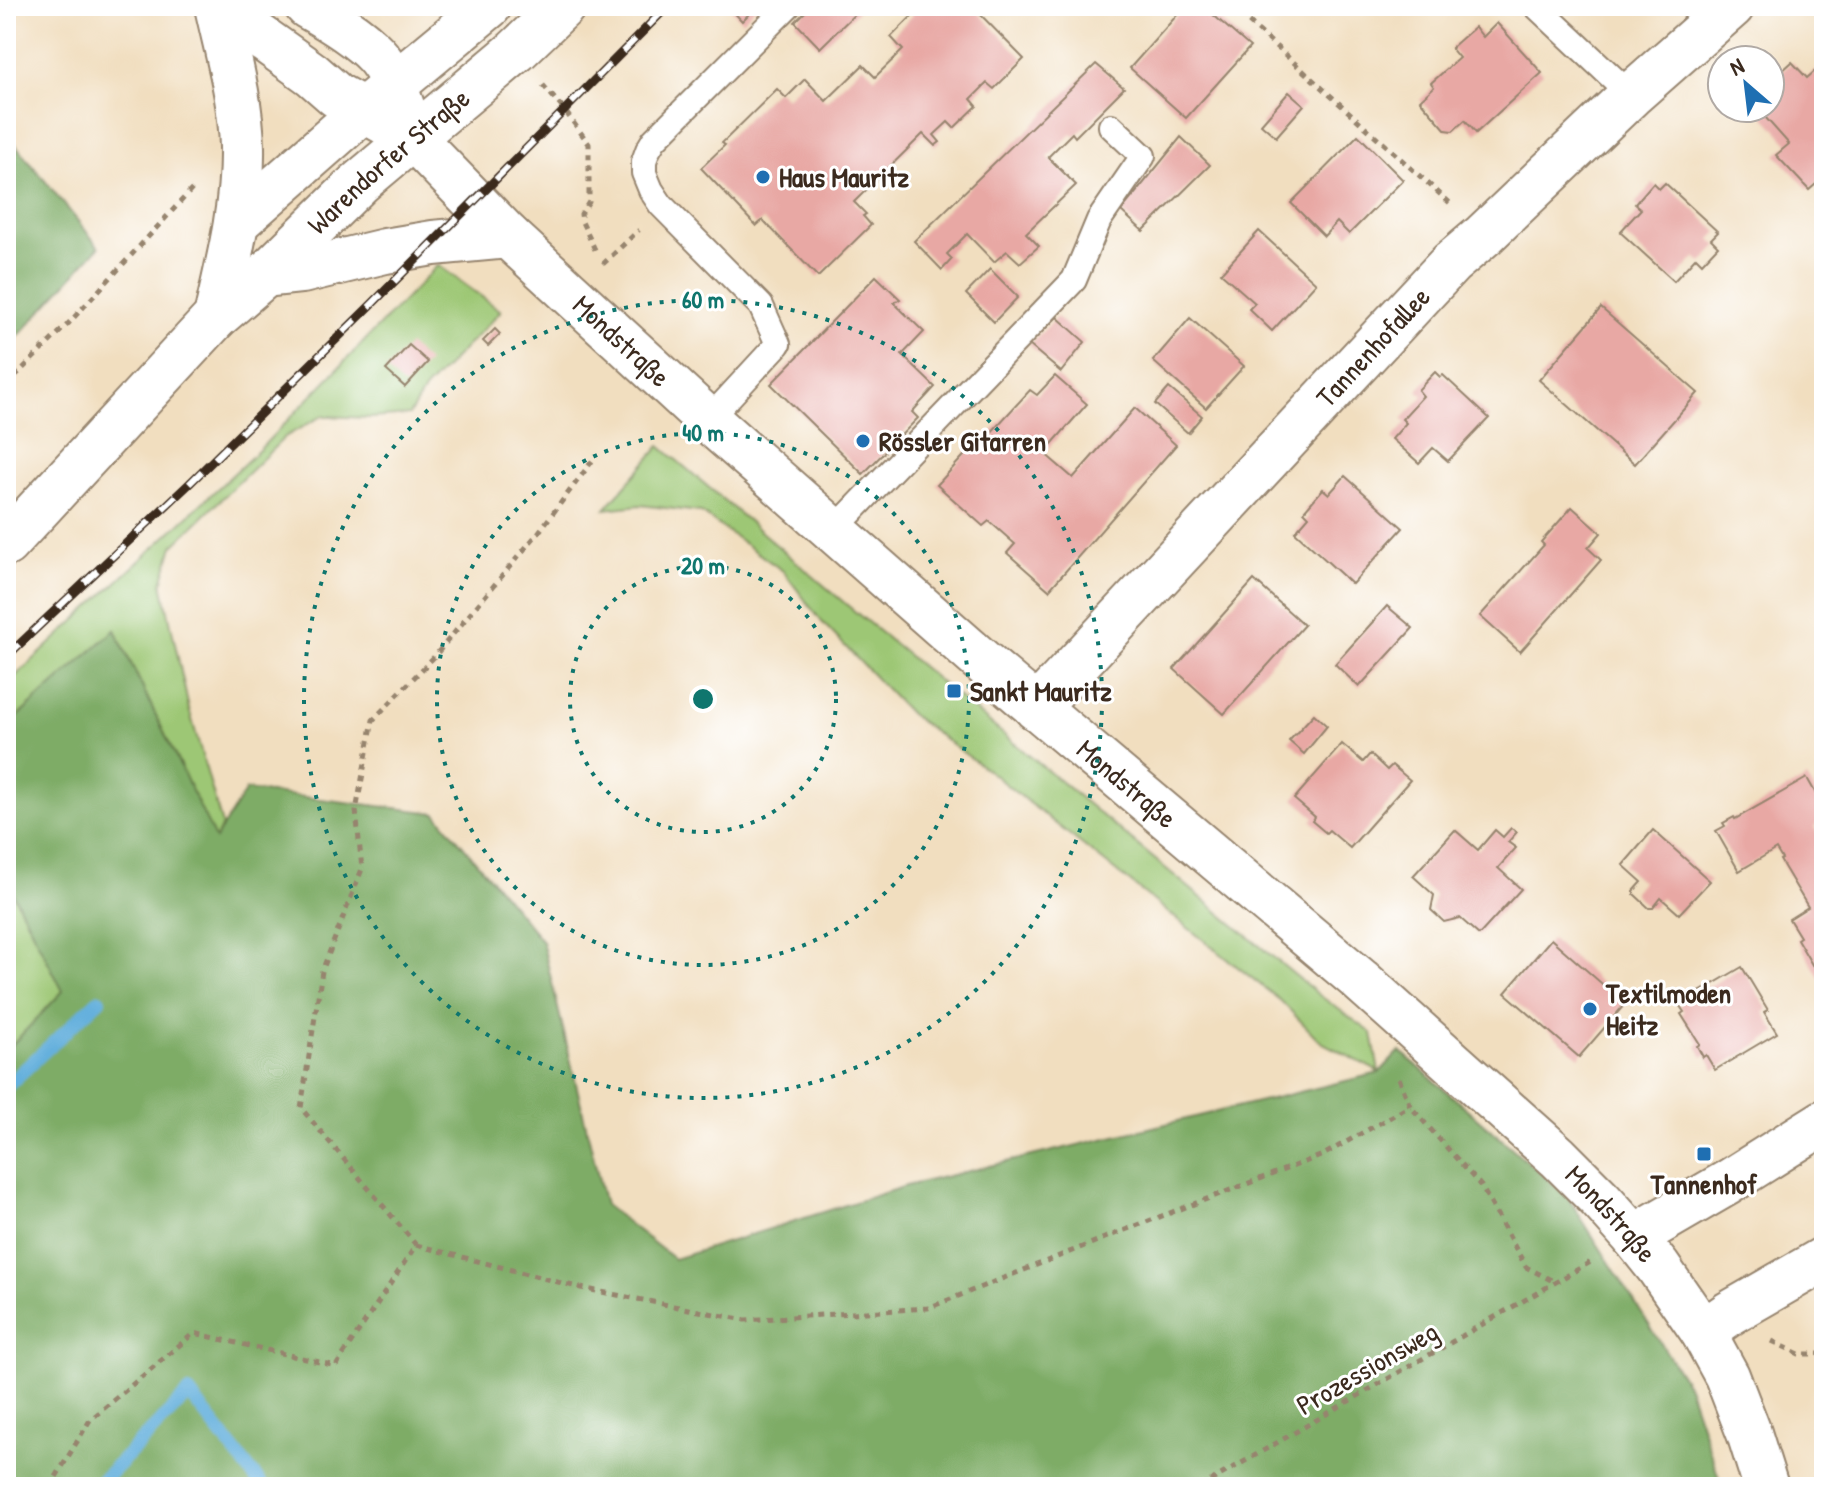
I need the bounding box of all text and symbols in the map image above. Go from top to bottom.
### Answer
north arrow [1706,44,1786,124]
text: N [1724,50,1749,82]
street label: Warendorfer Straße [299,79,478,242]
place label: Haus Mauritz [779,158,909,196]
marker: Haus Mauritz [754,168,772,186]
street label: Tannenhofallee [1307,278,1439,415]
text: 60 m [682,283,724,315]
street label: Mondstraße [565,286,679,395]
text: 40 m [682,416,724,448]
place label: Rössler Gitarren [879,422,1046,460]
marker: Rössler Gitarren [854,432,872,450]
text: 20 m [681,549,725,581]
place label: Sankt Mauritz [970,672,1112,710]
marker: Sankt Mauritz [945,682,963,700]
centre of rings [689,685,717,713]
street label: Mondstraße [1069,730,1185,837]
place label: Textilmoden Heitz [1605,974,1731,1044]
marker: Textilmoden Heitz [1581,1000,1599,1018]
marker: Tannenhof [1695,1145,1713,1163]
street label: Mondstraße [1557,1156,1666,1270]
place label: Tannenhof [1650,1165,1758,1203]
street label: Prozessionsweg [1289,1312,1445,1424]

